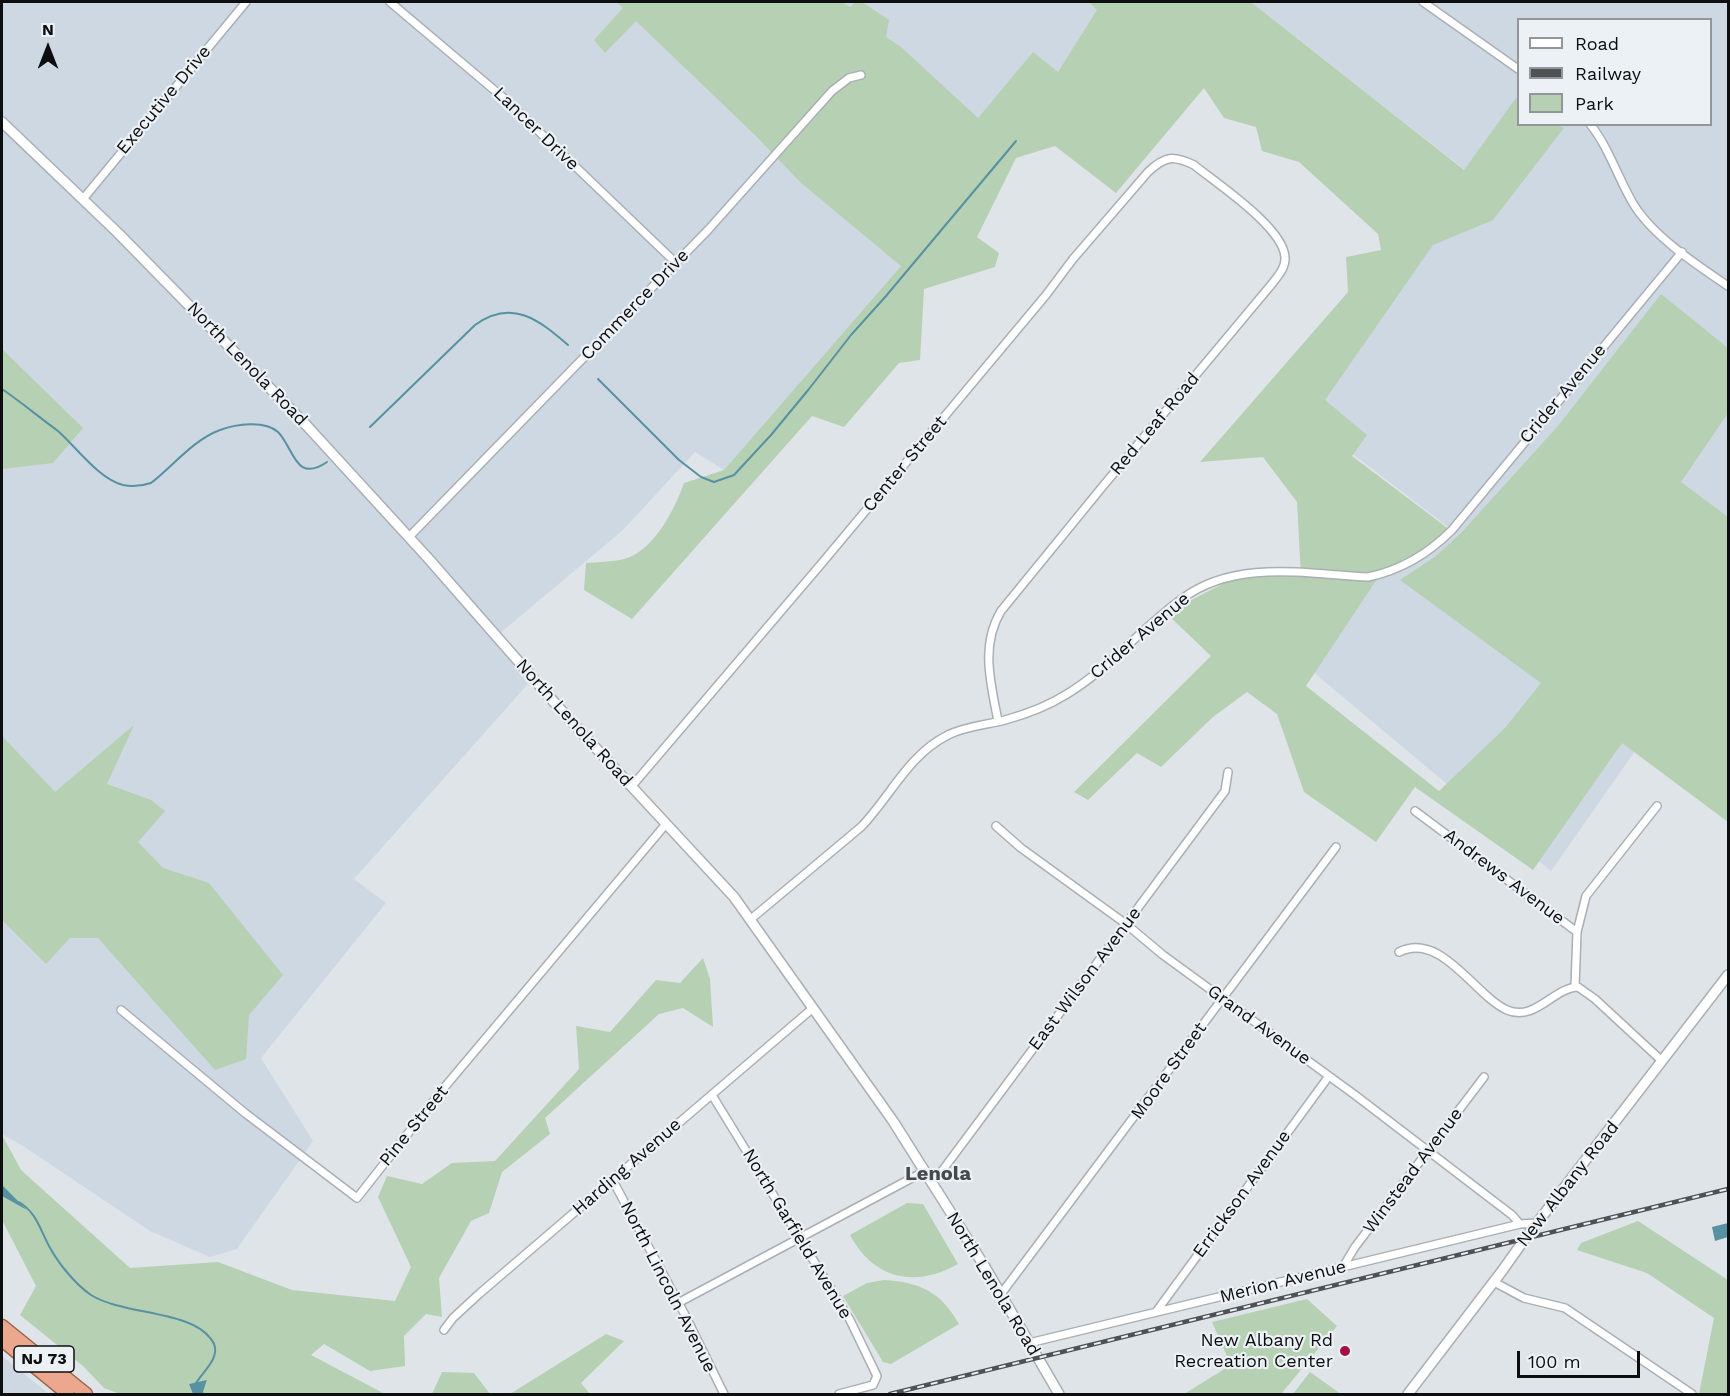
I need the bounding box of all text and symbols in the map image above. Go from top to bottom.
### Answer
north arrow [18,18,78,78]
legend [1517,18,1712,126]
text: N [42,20,54,39]
text: Road [1575,33,1619,54]
street label: Executive Drive [112,41,216,159]
text: Railway [1575,63,1641,84]
street label: Lancer Drive [489,83,583,175]
text: Park [1575,93,1614,114]
street label: Commerce Drive [576,245,694,365]
street label: North Lenola Road [182,297,312,431]
street label: Crider Avenue [1515,340,1611,448]
street label: Red Leaf Road [1106,368,1204,480]
street label: Center Street [858,411,952,517]
street label: Crider Avenue [1086,588,1194,684]
street label: North Lenola Road [511,655,637,791]
street label: Andrews Avenue [1439,825,1569,929]
street label: East Wilson Avenue [1024,903,1146,1055]
street label: Grand Avenue [1203,980,1315,1070]
street label: Moore Street [1127,1018,1211,1124]
street label: Pine Street [375,1081,453,1171]
street label: Winstead Avenue [1359,1104,1467,1238]
street label: Harding Avenue [568,1114,686,1220]
street label: New Albany Road [1512,1117,1624,1251]
street label: Errickson Avenue [1189,1126,1295,1262]
street label: North Garfield Avenue [738,1145,856,1323]
district label: Lenola [905,1162,971,1186]
street label: North Lincoln Avenue [615,1198,721,1376]
street label: North Lenola Road [941,1208,1045,1360]
street label: Merion Avenue [1218,1256,1348,1308]
place label: New Albany Rd Recreation Center [1174,1330,1333,1372]
scale bar [1520,1339,1643,1377]
marker: New Albany Rd Recreation Center [1338,1344,1352,1358]
road number: NJ 73 [14,1346,74,1372]
text: 100 m [1528,1351,1581,1372]

